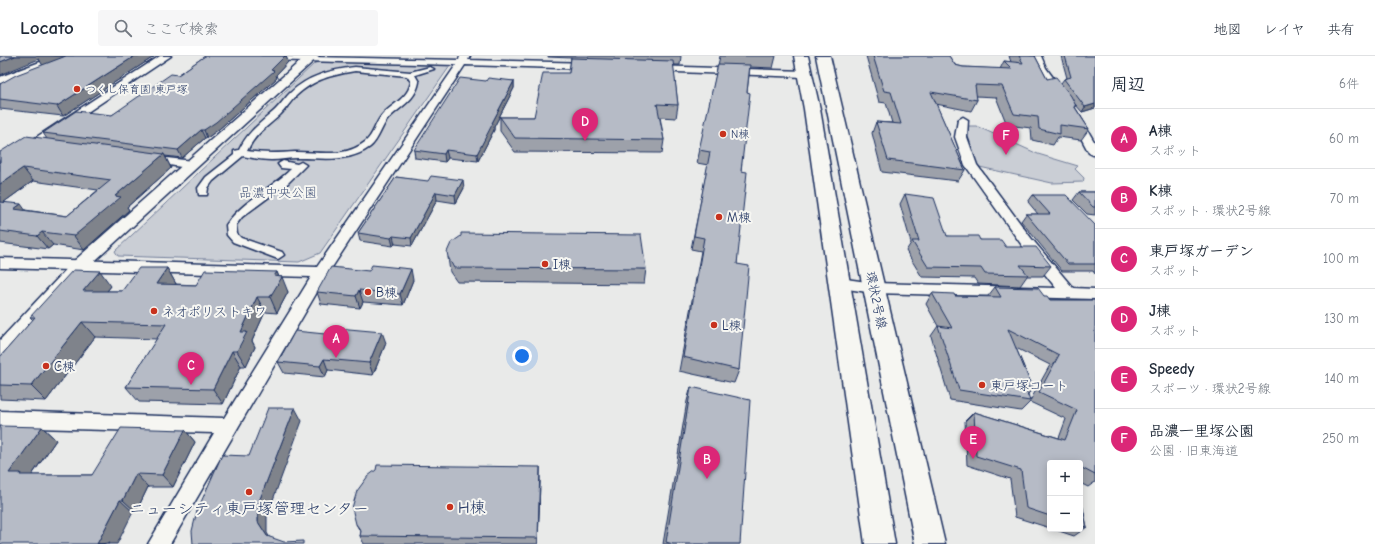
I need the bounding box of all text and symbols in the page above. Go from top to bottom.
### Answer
search box [98,10,378,46]
text: Locato [20,17,74,39]
icon: search [112,17,134,39]
text: ここで検索 [144,20,219,38]
text: 地図 [1214,21,1242,38]
text: レイヤ [1264,21,1305,38]
text: 共有 [1327,21,1355,38]
text: 周辺 [1111,75,1145,94]
text: 6件 [1339,76,1359,91]
place label: つくし保育園 東戸塚 [85,83,188,96]
marker: つくし保育園 東戸塚 [72,84,82,94]
pin: D [572,108,598,141]
pin: F [993,122,1019,155]
text: A棟 [1149,122,1172,140]
place label: N棟 [731,128,749,141]
marker: N棟 [718,129,728,139]
text: A [1120,131,1128,146]
text: 60 m [1329,131,1359,146]
text: スポット [1149,143,1201,158]
text: K棟 [1149,182,1172,200]
park label: 品濃中央公園 [239,185,317,200]
text: B [1120,191,1128,206]
text: 70 m [1330,191,1359,206]
text: スポット · 環状2号線 [1149,203,1271,218]
place label: M棟 [727,210,751,225]
marker: M棟 [714,212,724,222]
text: 東戸塚ガーデン [1149,242,1254,260]
text: C [1120,251,1128,266]
text: 100 m [1323,251,1359,266]
place label: I棟 [553,257,571,272]
marker: I棟 [540,259,550,269]
text: スポット [1149,263,1201,278]
street label: 環状2号線 [863,270,890,331]
place label: B棟 [376,285,397,300]
marker: B棟 [363,287,373,297]
text: J棟 [1149,302,1171,320]
place label: ネオポリストキワ [162,304,267,319]
marker: ネオポリストキワ [149,306,159,316]
text: D [1120,311,1128,326]
text: 130 m [1324,311,1359,326]
place label: L棟 [722,318,742,333]
marker: L棟 [709,320,719,330]
text: スポット [1149,323,1201,338]
pin: A [323,325,349,358]
your location [512,346,532,366]
pin: C [178,352,204,385]
place label: C棟 [54,359,75,374]
text: Speedy [1149,360,1194,378]
marker: C棟 [41,361,51,371]
text: E [1120,371,1128,386]
text: 140 m [1325,371,1359,386]
place label: 東戸塚コート [990,378,1068,393]
marker: 東戸塚コート [977,380,987,390]
text: スポーツ · 環状2号線 [1149,381,1271,396]
text: 品濃一里塚公園 [1149,422,1254,440]
pin: E [960,426,986,459]
text: F [1120,431,1128,446]
text: 250 m [1322,431,1359,446]
text: 公園 · 旧東海道 [1149,443,1238,458]
pin: B [694,446,720,479]
map controls [1047,460,1083,532]
button: + [1047,460,1083,496]
marker: ニューシティ東戸塚管理センター [244,487,254,497]
button: − [1047,496,1083,532]
place label: H棟 [458,499,486,517]
place label: ニューシティ東戸塚管理センター [129,500,369,518]
marker: H棟 [445,502,455,512]

